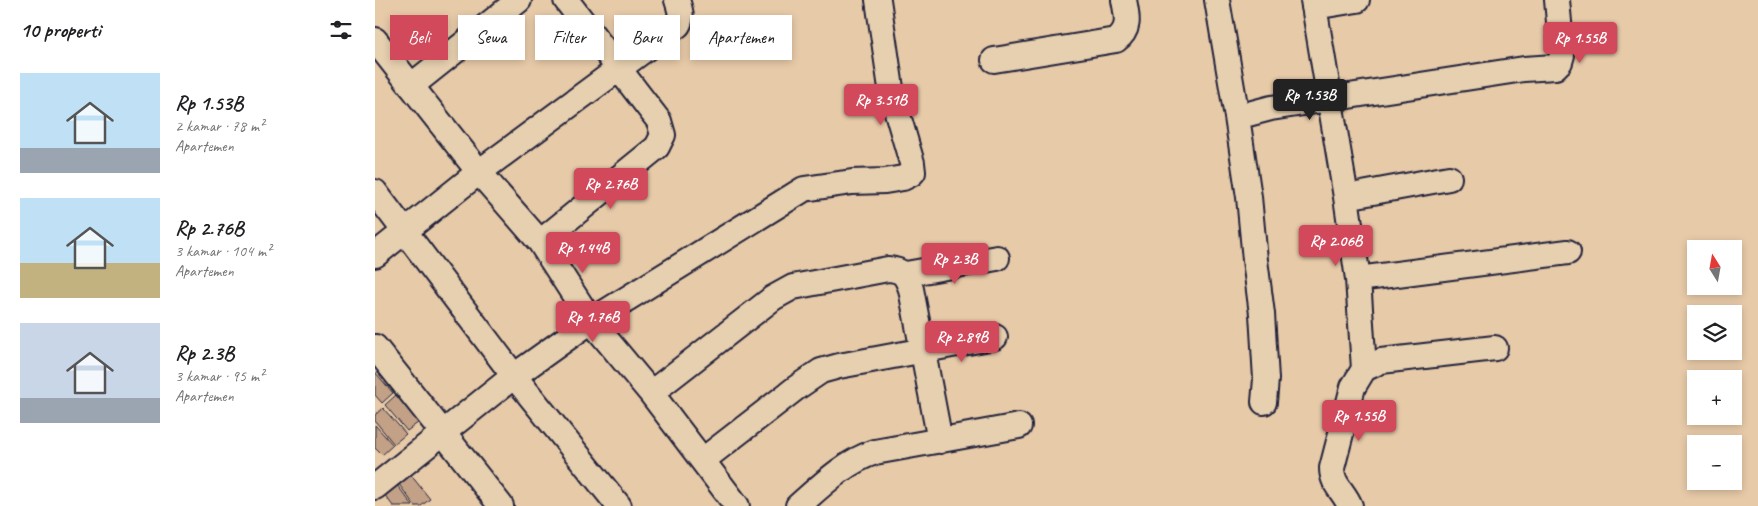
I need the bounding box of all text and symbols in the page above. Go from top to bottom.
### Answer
chip: Beli [390,15,448,60]
chip: Sewa [458,15,525,60]
chip: Filter [535,15,604,60]
chip: Baru [614,15,680,60]
chip: Apartemen [690,15,792,60]
icon: filters [327,16,355,44]
text: 10 properti [20,17,101,43]
pin: Rp 1.55B [1528,22,1632,64]
text: Rp 1.55B [1554,28,1606,48]
pin: Rp 1.53B [1258,78,1362,121]
pin: Rp 3.51B [829,84,933,126]
text: Rp 1.53B [1284,85,1336,105]
text: Rp 1.53B [175,90,243,116]
text: Rp 3.51B [855,90,907,110]
icon: home [60,93,120,153]
text: 2 kamar · 78 m² [175,116,264,136]
text: Apartemen [175,136,234,156]
pin: Rp 2.76B [559,168,663,210]
text: Rp 2.76B [585,174,637,194]
text: Rp 2.76B [175,215,244,241]
icon: home [60,218,120,278]
pin: Rp 2.06B [1284,224,1388,267]
text: Rp 2.06B [1310,231,1362,251]
pin: Rp 1.44B [531,232,635,274]
text: Rp 1.44B [557,238,609,258]
north arrow [1687,240,1743,295]
map controls [1687,240,1742,490]
text: 3 kamar · 104 m² [175,241,271,261]
pin: Rp 2.3B [909,242,1001,285]
text: Rp 2.3B [933,249,977,269]
text: Apartemen [175,261,234,281]
pin: Rp 1.76B [541,300,645,343]
button: layers [1687,305,1742,360]
text: Rp 1.76B [567,307,619,327]
pin: Rp 2.89B [910,320,1014,363]
text: Rp 2.89B [936,327,988,347]
text: Rp 2.3B [175,340,234,366]
icon: home [60,343,120,403]
text: 3 kamar · 95 m² [175,366,264,386]
button: + [1687,370,1742,425]
text: Apartemen [175,386,234,406]
pin: Rp 1.55B [1307,400,1411,442]
text: Rp 1.55B [1333,406,1385,426]
button: − [1687,435,1742,490]

